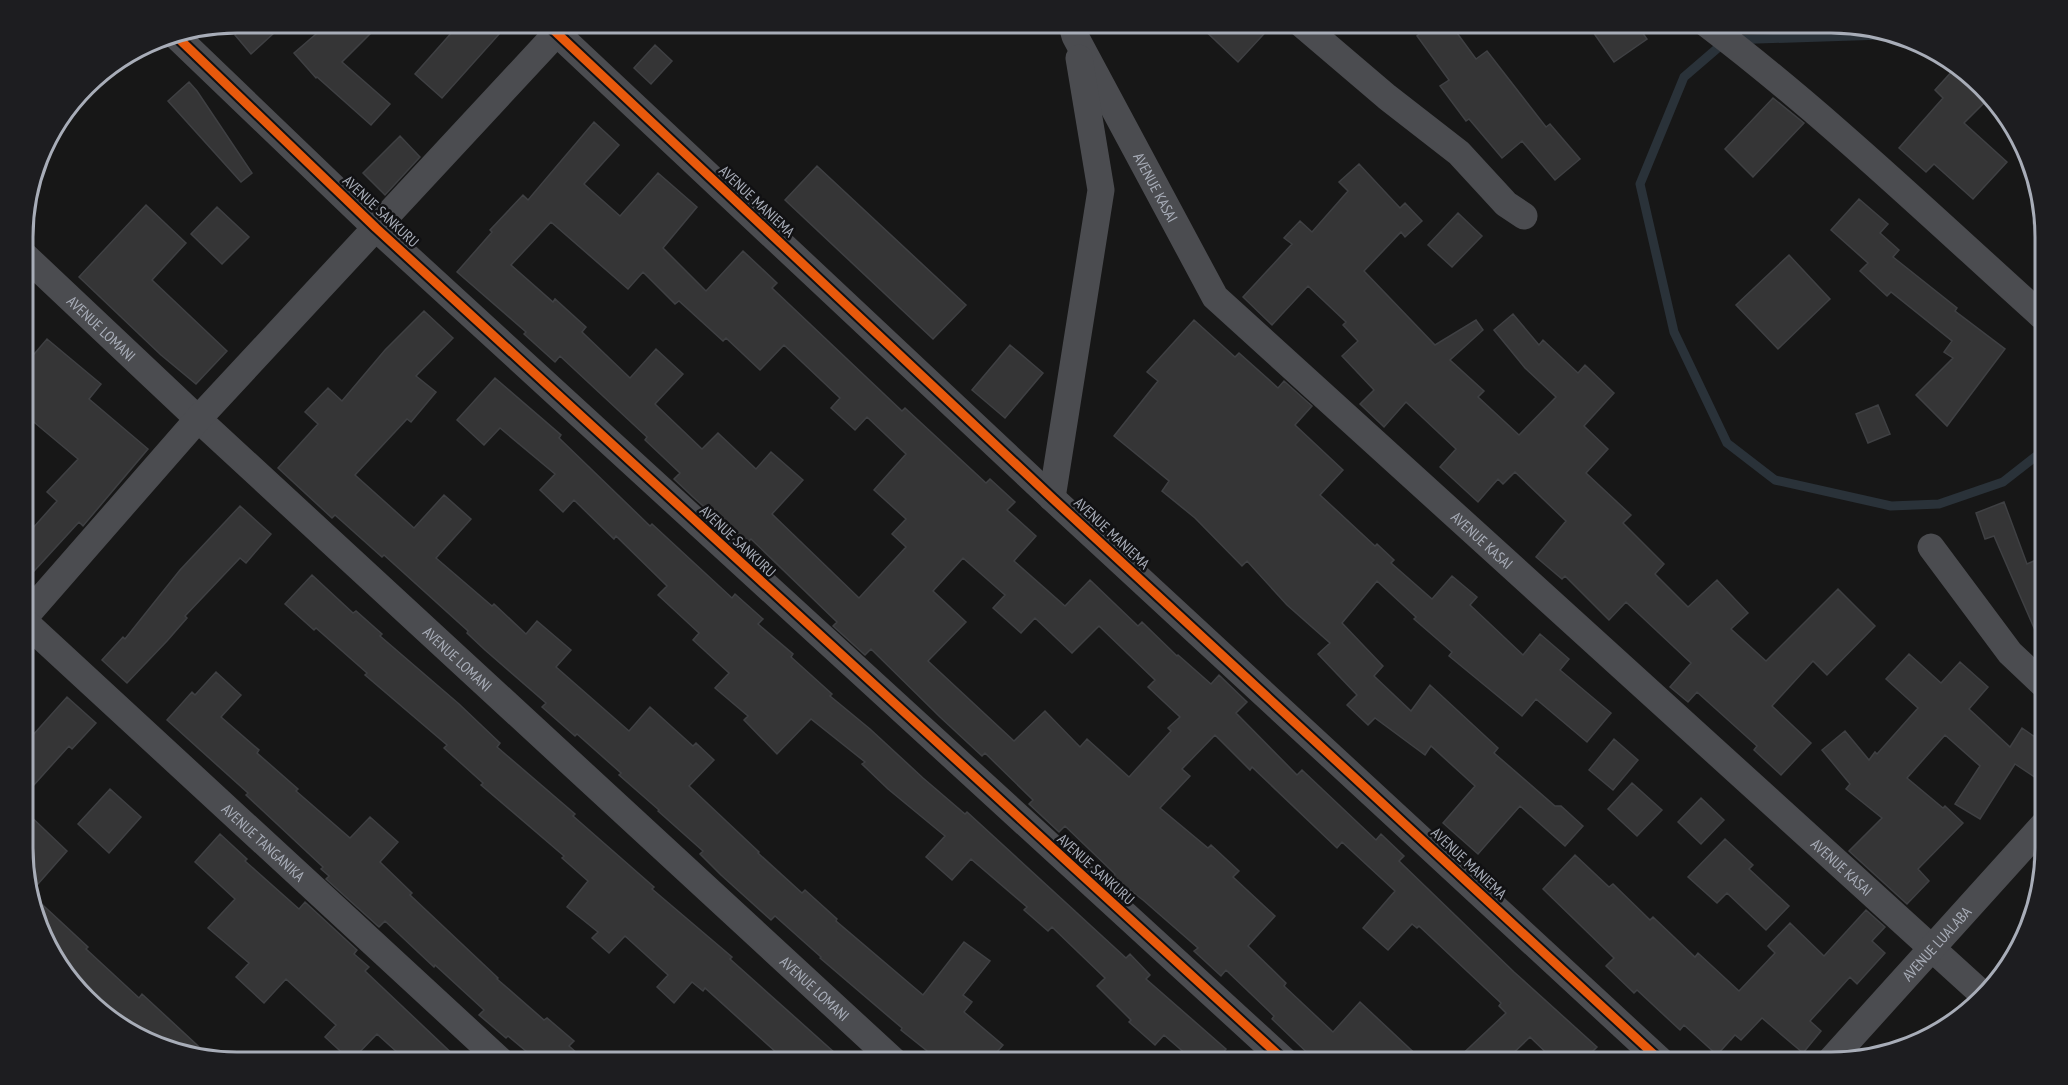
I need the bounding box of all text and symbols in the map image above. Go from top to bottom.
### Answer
street label: AVENUE KASAI [1130,149,1183,225]
street label: AVENUE MANIEMA [715,161,799,242]
street label: AVENUE SANKURU [339,171,423,251]
street label: AVENUE LOMANI [63,291,140,365]
street label: AVENUE MANIEMA [1070,493,1154,574]
street label: AVENUE SANKURU [696,501,780,581]
street label: AVENUE KASAI [1448,507,1517,573]
street label: AVENUE LOMANI [419,622,496,695]
street label: AVENUE TANGANIKA [218,799,310,886]
street label: AVENUE MANIEMA [1427,823,1511,904]
street label: AVENUE SANKURU [1054,829,1138,909]
street label: AVENUE KASAI [1807,834,1877,900]
street label: AVENUE LUALABA [1898,901,1976,985]
street label: AVENUE LOMANI [776,952,854,1025]

